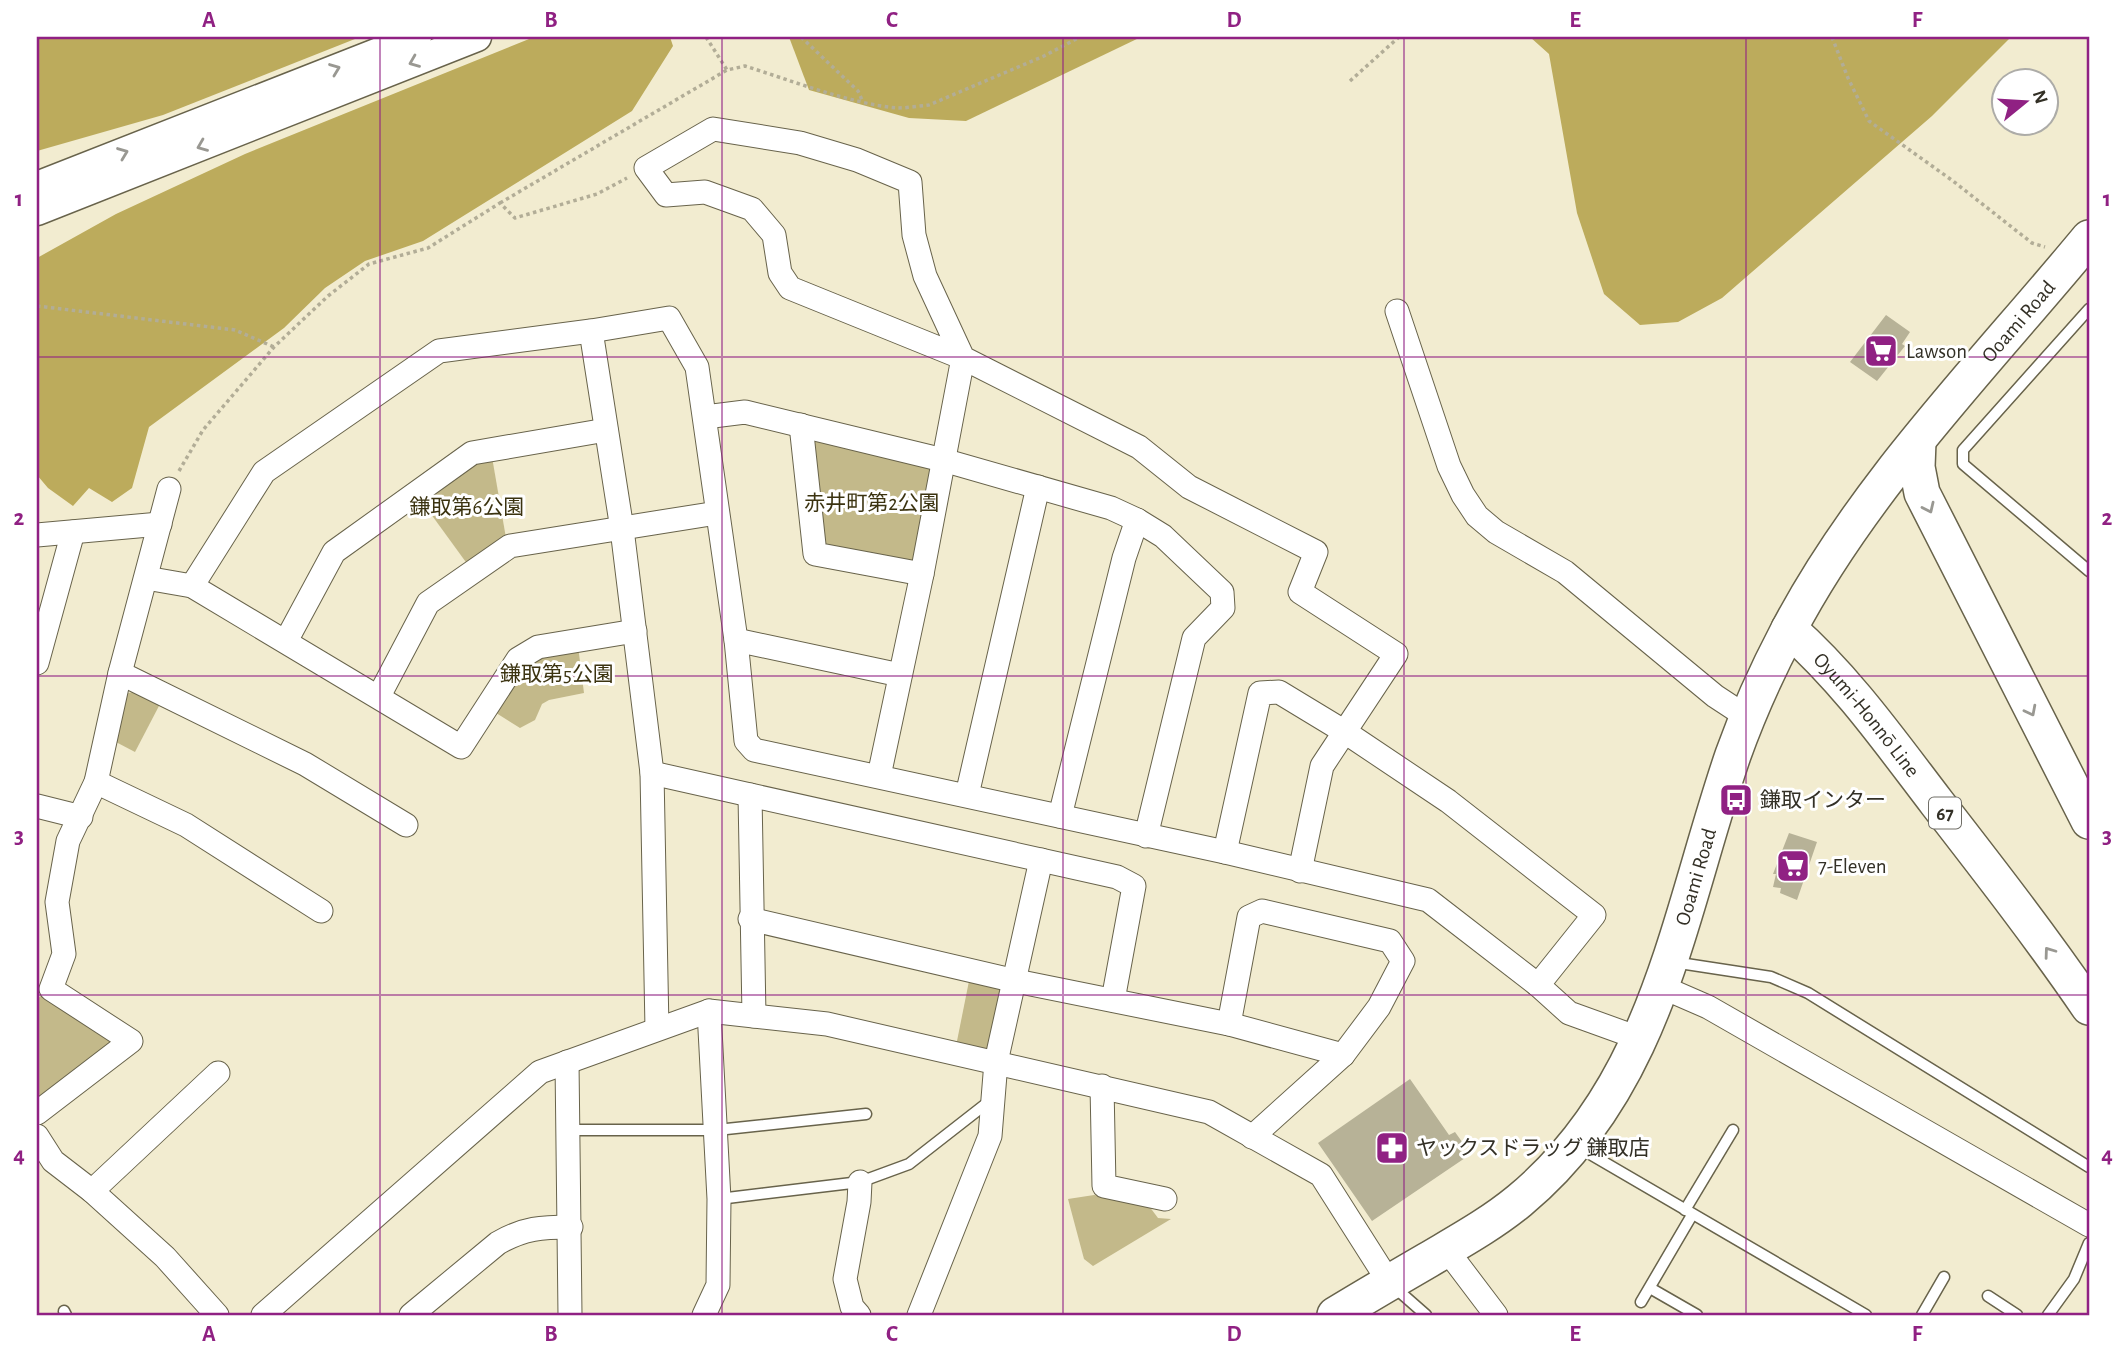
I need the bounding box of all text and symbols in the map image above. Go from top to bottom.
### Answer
text: A [202,9,216,32]
text: B [544,9,558,32]
text: C [886,9,898,32]
text: D [1226,9,1242,32]
text: E [1569,9,1581,32]
text: F [1912,9,1923,32]
one-way arrow [408,53,420,67]
one-way arrow [328,64,340,78]
north arrow [1990,66,2060,136]
text: N [2029,88,2051,106]
one-way arrow [197,137,209,151]
one-way arrow [116,147,128,161]
text: 1 [15,188,23,211]
text: 1 [2103,188,2111,211]
street label: Ooami Road [1978,277,2059,366]
supermarket icon: Lawson [1862,332,1900,370]
place label: Lawson [1906,341,1967,362]
park label: 赤井町第2公園 [804,492,940,514]
park label: 鎌取第6公園 [410,496,524,518]
one-way arrow [1920,500,1934,513]
text: 2 [14,507,25,530]
text: 2 [2102,507,2113,530]
street label: Oyumi-Honnō Line [1809,649,1923,781]
park label: 鎌取第5公園 [500,663,614,685]
one-way arrow [2023,703,2037,716]
bus stop icon: 鎌取インター [1717,781,1755,819]
place label: 鎌取インター [1760,789,1886,811]
road number: 67 [1929,798,1961,828]
text: 3 [14,825,24,848]
text: 3 [2102,825,2112,848]
street label: Ooami Road [1672,826,1720,928]
supermarket icon: 7-Eleven [1774,847,1812,885]
place label: 7-Eleven [1818,856,1887,877]
one-way arrow [2045,947,2058,960]
pharmacy icon: ヤックスドラッグ 鎌取店 [1373,1129,1411,1167]
place label: ヤックスドラッグ 鎌取店 [1416,1137,1650,1159]
text: 4 [13,1144,25,1167]
text: 4 [2101,1144,2113,1167]
text: A [202,1323,216,1346]
text: B [544,1323,558,1346]
text: C [886,1323,898,1346]
text: D [1226,1323,1242,1346]
text: E [1569,1323,1581,1346]
text: F [1912,1323,1923,1346]

